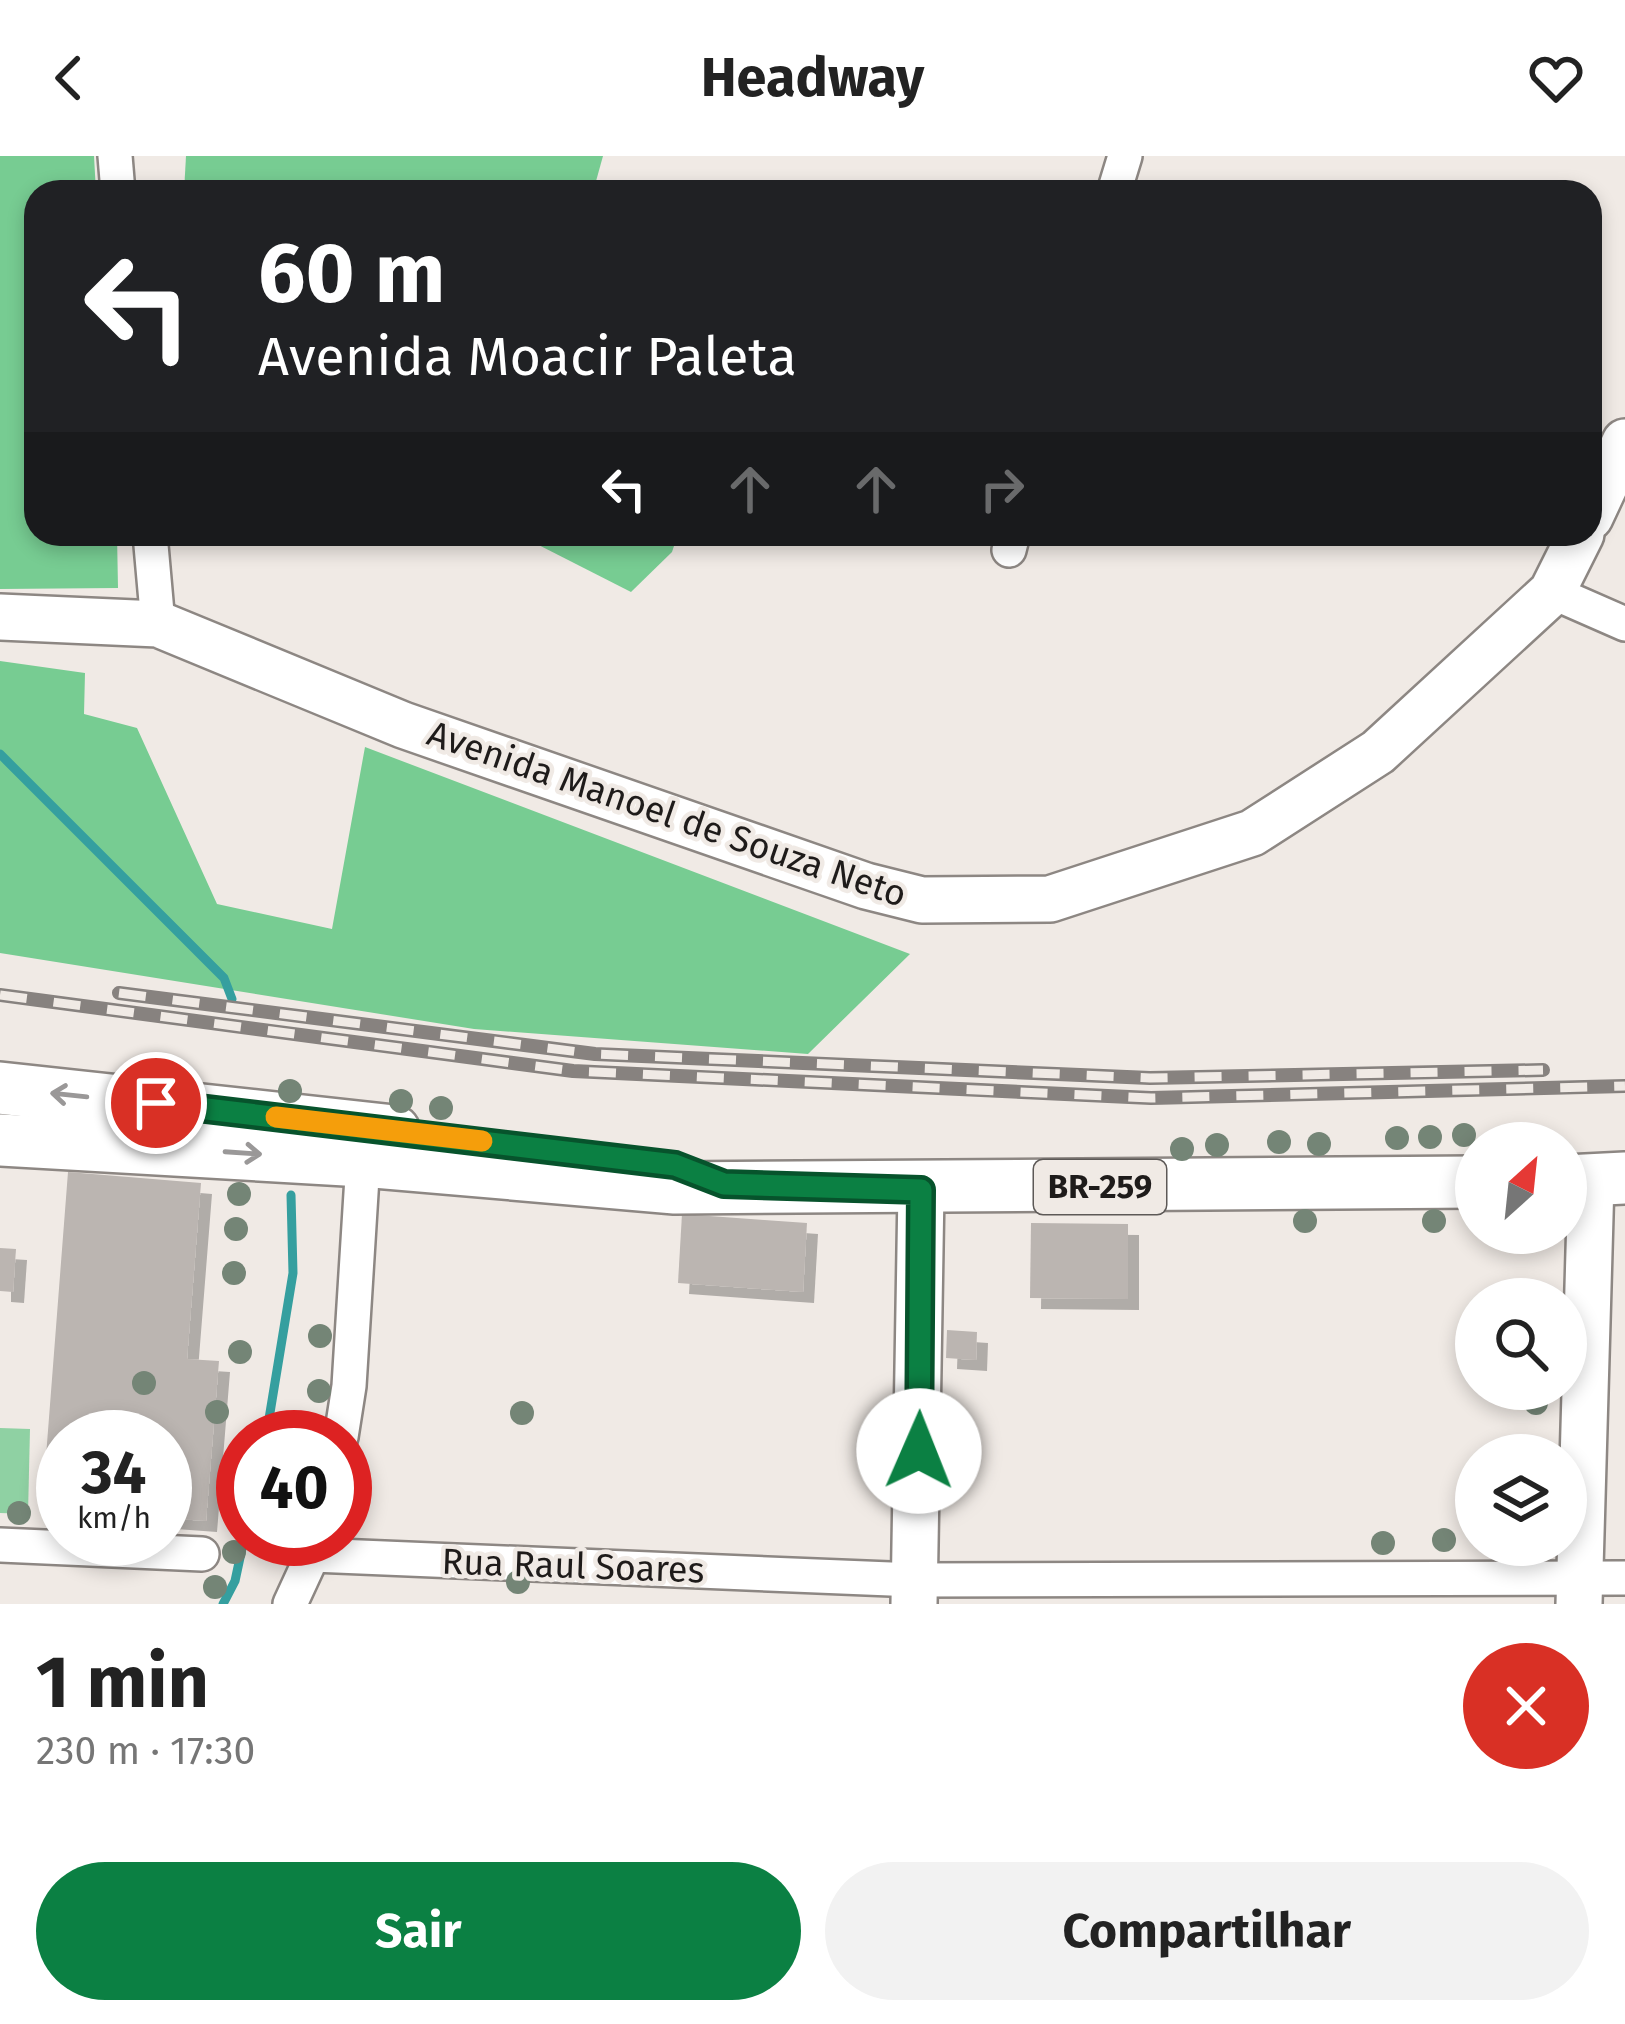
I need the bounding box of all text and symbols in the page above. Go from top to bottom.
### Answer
icon: back [36,45,102,111]
icon: heart [1523,45,1589,111]
text: Headway [701,46,924,110]
text: 60 m [258,223,445,324]
icon: left [60,228,216,384]
text: Avenida Moacir Paleta [258,325,797,389]
icon: left [591,456,657,522]
icon: ahead [717,456,783,522]
icon: ahead [843,456,909,522]
icon: right [969,456,1035,522]
street label: Avenida Manoel de Souza Neto [422,711,912,917]
pin [105,1052,207,1154]
icon: arrive [123,1070,189,1136]
one-way arrow [50,1083,89,1105]
north arrow [1455,1122,1587,1254]
map controls [1455,1122,1587,1566]
one-way arrow [223,1141,262,1164]
road number: BR-259 [1034,1160,1166,1214]
button: search [1455,1278,1587,1410]
position arrow [856,1388,982,1514]
speed limit sign: 40 [216,1410,372,1566]
button: layers [1455,1434,1587,1566]
text: 34 [82,1437,146,1509]
text: km/h [77,1500,151,1536]
street label: Rua Raul Soares [441,1539,705,1593]
text: 1 min [36,1640,209,1726]
button: close [1463,1643,1589,1769]
text: 230 m · 17:30 [36,1728,255,1774]
button: Sair [36,1862,801,2000]
button: Compartilhar [825,1862,1589,2000]

